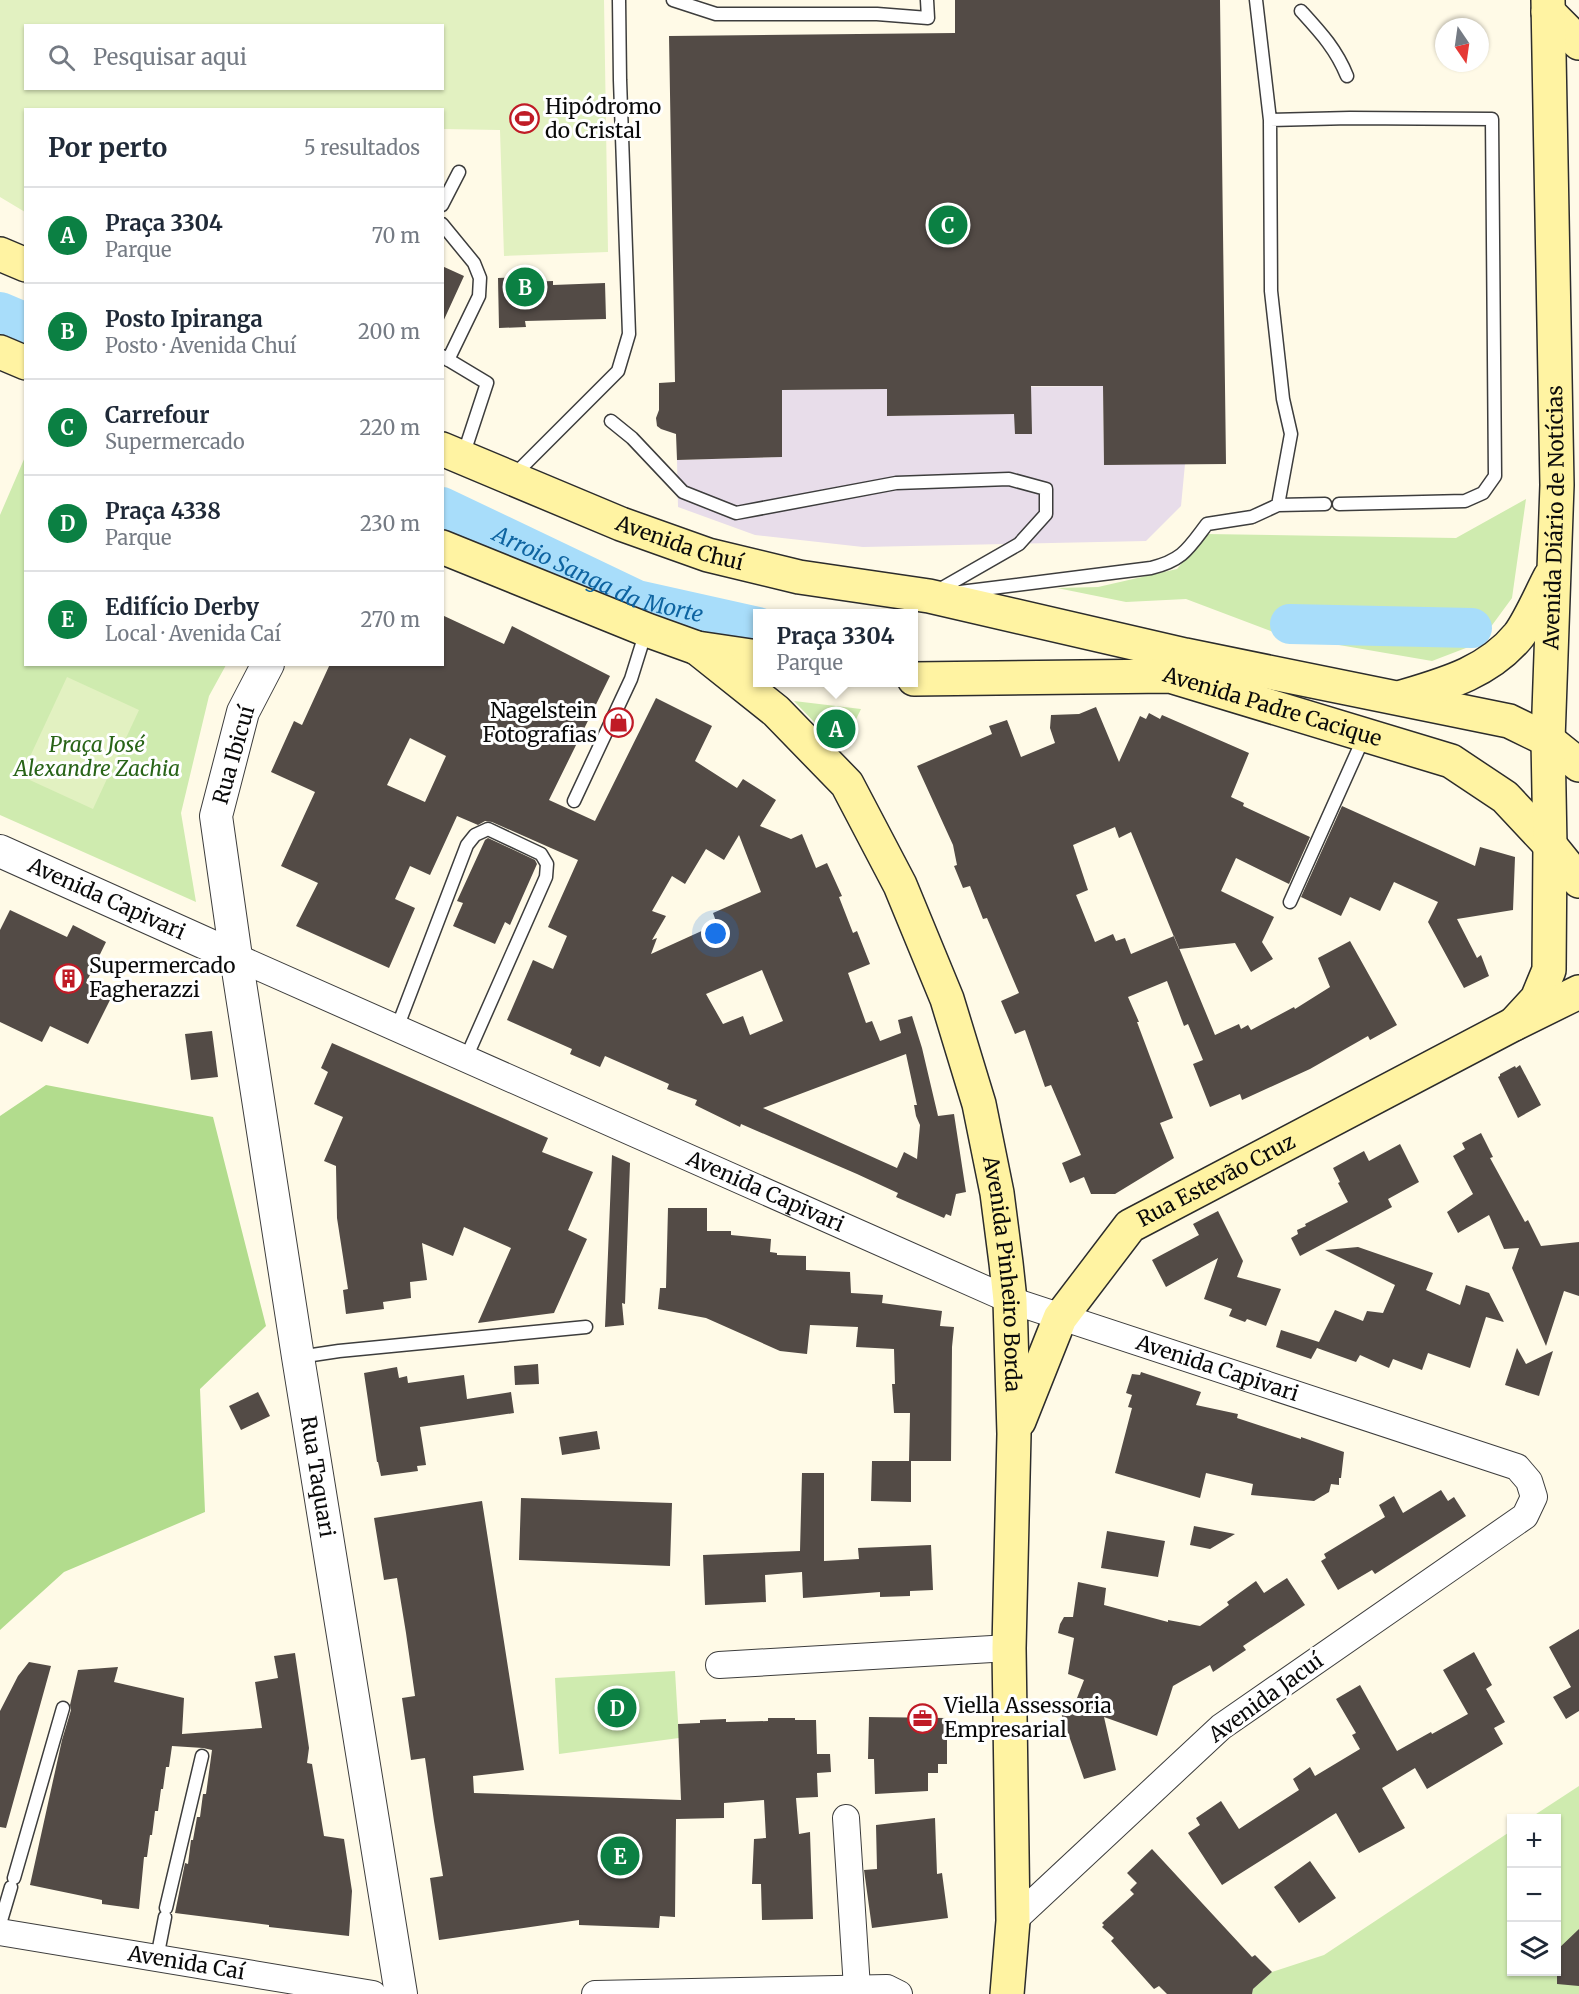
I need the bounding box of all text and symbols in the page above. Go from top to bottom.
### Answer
north arrow [1435,18,1489,72]
search box [24,24,444,90]
icon: search [45,41,78,74]
text: Pesquisar aqui [93,43,247,71]
place label: Hipódromo do Cristal [545,93,661,144]
sports icon: Hipódromo do Cristal [508,103,540,135]
text: Por perto [48,131,167,164]
text: 5 resultados [304,135,420,160]
pin: C [928,202,968,248]
text: Praça 3304 [105,209,223,237]
text: A [60,223,75,248]
text: 70 m [372,223,420,248]
text: Parque [105,237,171,262]
pin: B [506,264,544,310]
text: Posto Ipiranga [105,305,263,333]
text: B [61,319,74,344]
text: 200 m [358,319,420,344]
text: Posto · Avenida Chuí [105,333,296,358]
street label: Avenida Diário de Notícias [1537,385,1570,651]
text: Carrefour [105,401,210,429]
text: C [61,415,74,440]
text: 220 m [360,415,420,440]
text: Supermercado [105,429,245,454]
text: Praça 4338 [105,497,221,525]
street label: Avenida Chuí [611,509,747,576]
text: D [60,511,75,536]
text: 230 m [360,511,420,536]
water label: Arroio Sanga da Morte [487,519,706,628]
text: Parque [105,525,171,550]
text: Edifício Derby [105,593,259,621]
text: E [61,607,74,632]
text: 270 m [360,607,420,632]
popup [753,609,918,687]
text: Local · Avenida Caí [105,621,281,646]
text: Praça 3304 [777,622,894,650]
text: Parque [777,650,843,675]
street label: Avenida Padre Cacique [1159,660,1385,752]
place label: Nagelstein Fotografias [482,697,597,748]
street label: Rua Ibicuí [207,701,261,807]
pin: A [816,706,856,752]
shop icon: Nagelstein Fotografias [602,707,634,739]
park label: Praça José Alexandre Zachia [12,731,180,782]
street label: Avenida Capivari [23,851,190,946]
your location [701,919,730,948]
place label: Supermercado Fagherazzi [89,952,236,1003]
building icon: Supermercado Fagherazzi [52,962,84,994]
street label: Rua Estevão Cruz [1133,1128,1300,1233]
street label: Avenida Capivari [682,1144,849,1238]
street label: Avenida Pinheiro Borda [977,1152,1027,1392]
street label: Avenida Capivari [1132,1328,1303,1407]
street label: Rua Taquari [295,1414,341,1539]
street label: Avenida Jacuí [1202,1646,1329,1749]
pin: D [598,1686,636,1730]
place label: Viella Assessoria Empresarial [943,1692,1112,1743]
office icon: Viella Assessoria Empresarial [907,1702,939,1734]
map controls [1507,1814,1561,1976]
button: + [1507,1814,1561,1868]
pin: E [600,1834,640,1878]
button: − [1507,1868,1561,1922]
button: layers [1507,1922,1561,1976]
street label: Avenida Caí [125,1939,248,1986]

